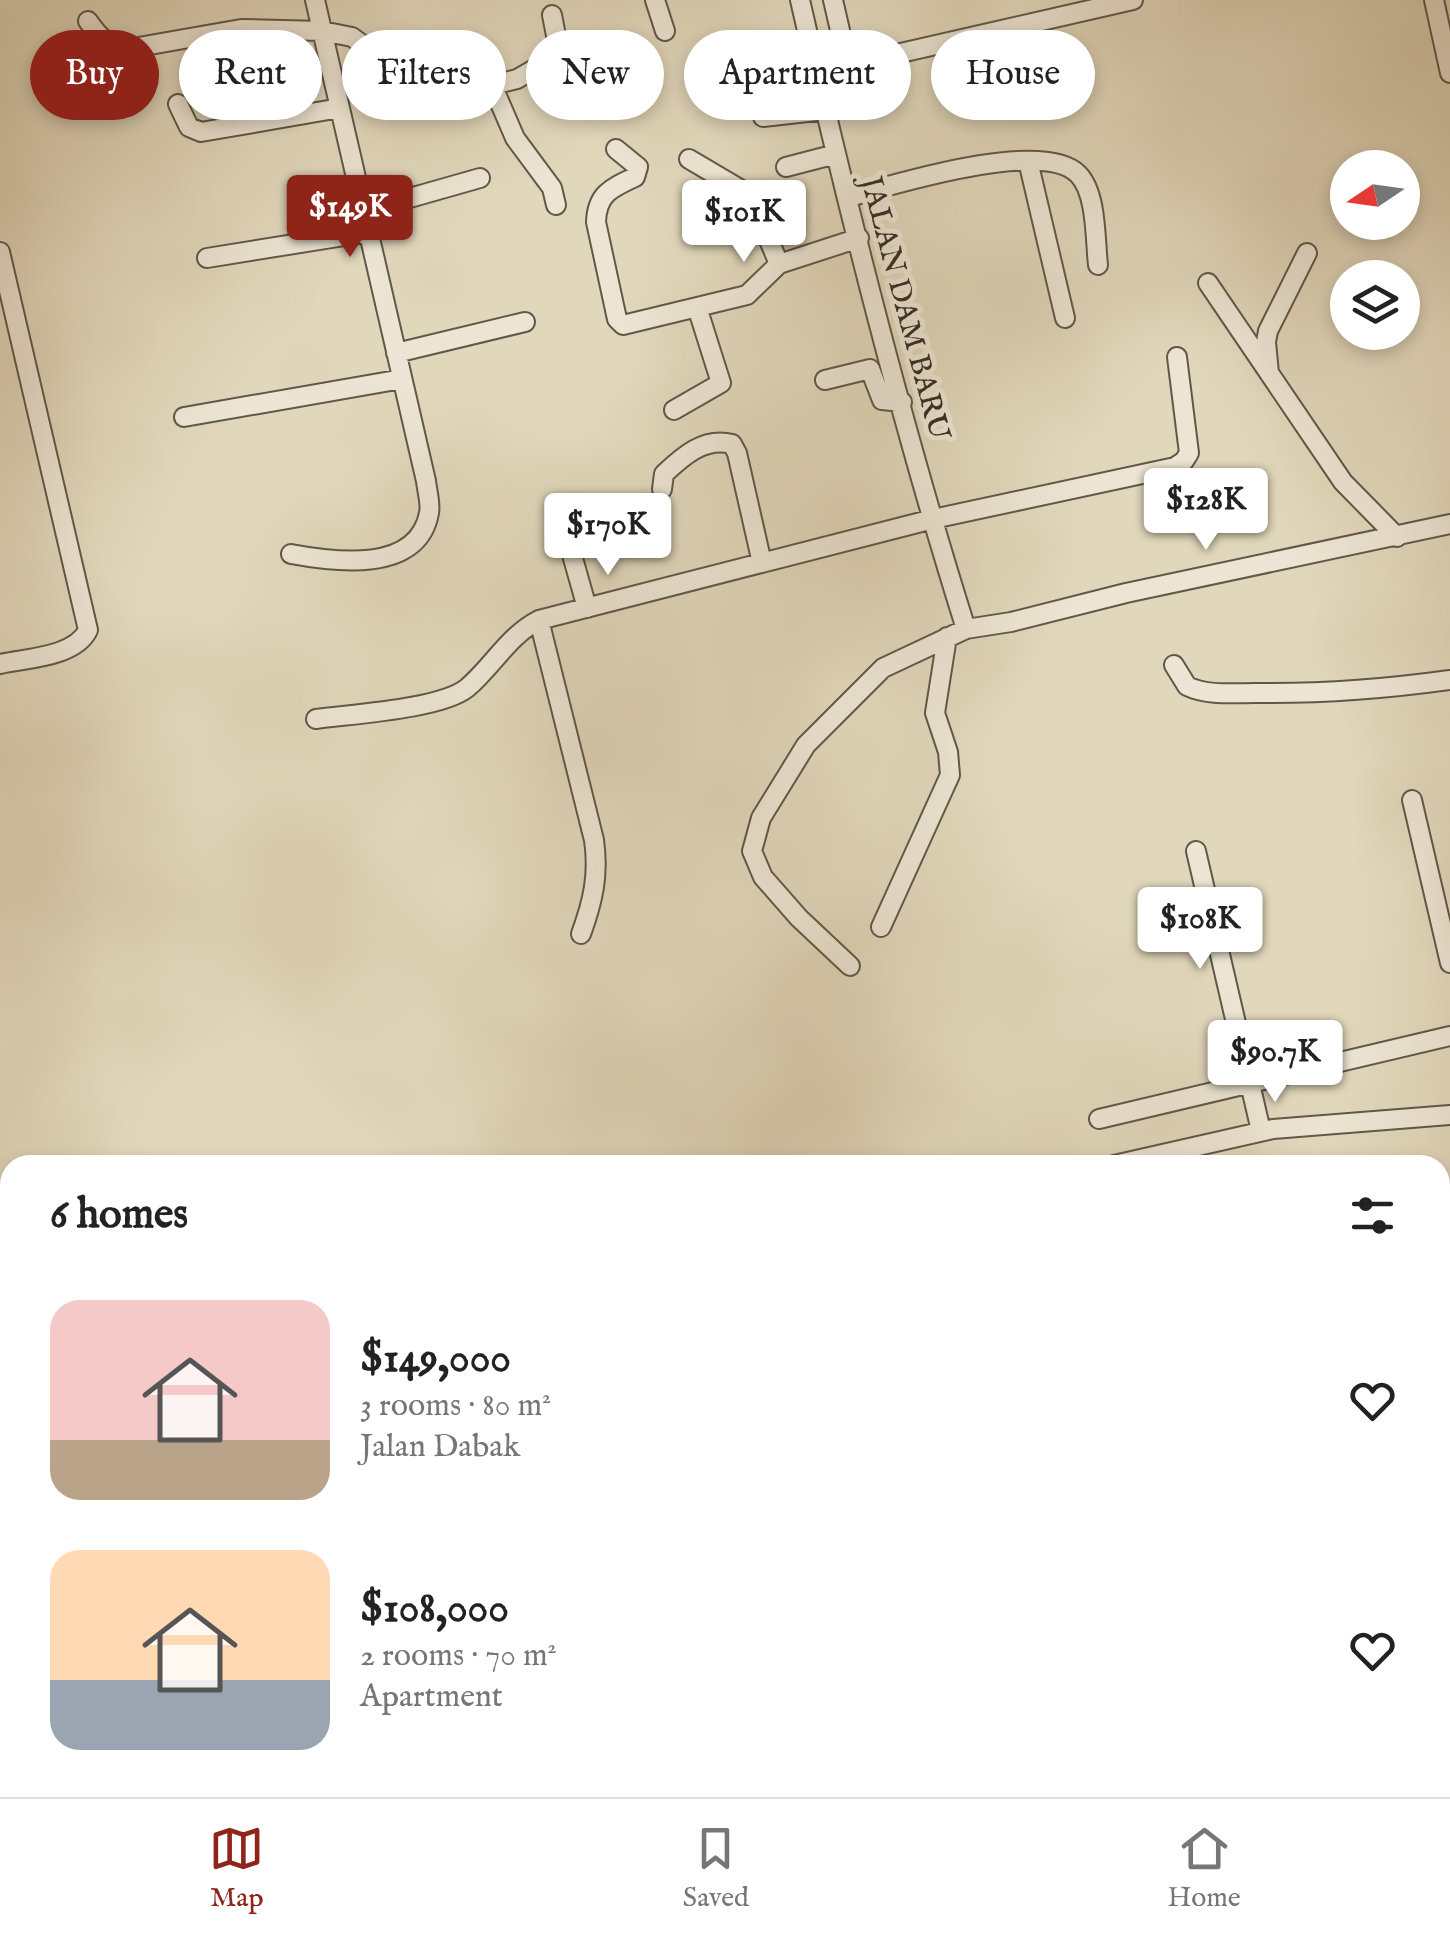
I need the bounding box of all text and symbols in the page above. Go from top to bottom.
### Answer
chip: Buy [30,30,159,120]
chip: Rent [179,30,322,120]
chip: Filters [342,30,506,120]
chip: New [526,30,664,120]
chip: Apartment [684,30,911,120]
chip: House [931,30,1095,120]
north arrow [1330,150,1420,240]
map controls [1330,150,1420,350]
street label: JALAN DAM BARU [850,170,958,445]
pin: $149K [280,175,420,260]
pin: $101K [674,180,814,265]
text: $149K [309,187,391,228]
text: $101K [704,192,784,233]
button: layers [1330,260,1420,350]
pin: $128K [1136,468,1276,553]
text: $128K [1166,480,1246,521]
pin: $170K [538,493,678,578]
text: $170K [566,505,650,546]
pin: $108K [1130,887,1270,972]
text: $108K [1160,899,1240,940]
pin: $90.7K [1194,1020,1356,1105]
text: $90.7K [1230,1032,1320,1073]
icon: filters [1345,1188,1400,1243]
text: 6 homes [50,1189,188,1242]
text: $149,000 [360,1333,511,1386]
icon: home [130,1340,250,1460]
icon: heart [1345,1373,1400,1428]
text: 3 rooms · 80 m² [360,1386,551,1427]
text: Jalan Dabak [360,1427,520,1468]
text: $108,000 [360,1583,509,1636]
icon: home [130,1590,250,1710]
icon: heart [1345,1623,1400,1678]
text: 2 rooms · 70 m² [360,1636,557,1677]
text: Apartment [360,1677,503,1718]
tab: Map [209,1821,264,1916]
tab: Saved [683,1821,749,1916]
tab: Home [1168,1821,1241,1916]

